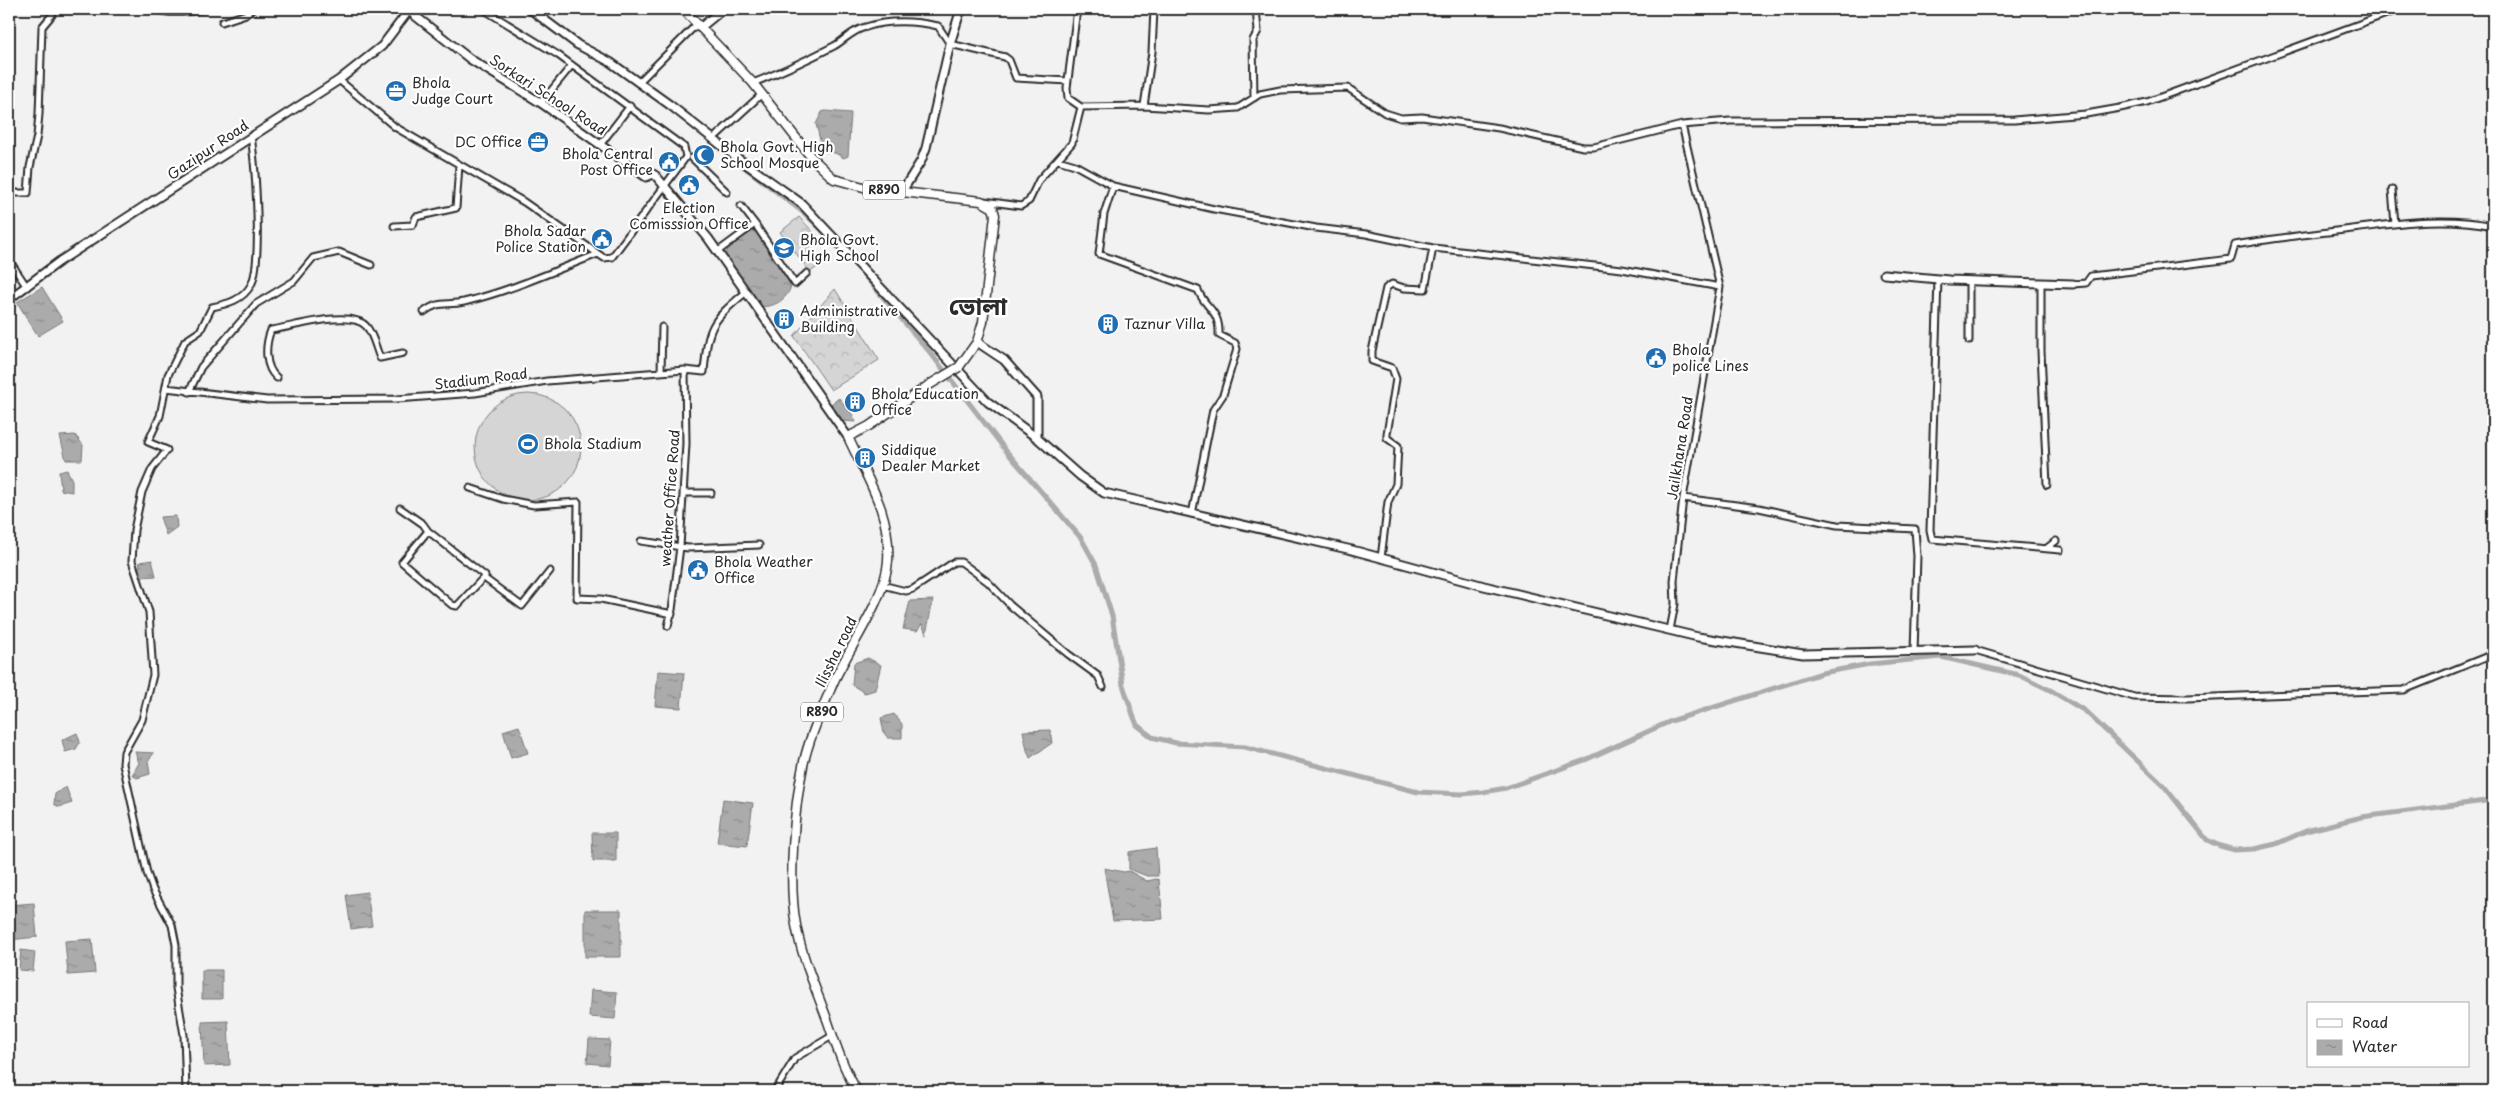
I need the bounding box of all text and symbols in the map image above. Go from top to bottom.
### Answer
street label: Sorkari School Road [486,49,611,140]
place label: Bhola Judge Court [412,72,493,109]
office icon: Bhola Judge Court [384,79,408,103]
street label: Gazipur Road [163,115,253,185]
office icon: DC Office [526,130,550,154]
place label: DC Office [455,131,522,152]
place label: Bhola Govt. High School Mosque [720,136,834,173]
place label: Bhola Central Post Office [562,143,653,180]
mosque icon: Bhola Govt. High School Mosque [692,143,716,167]
public building icon: Bhola Central Post Office [657,150,681,174]
public building icon: Election Comisssion Office [677,173,701,197]
road number: R890 [863,180,905,200]
place label: Election Comisssion Office [629,197,749,234]
place label: Bhola Sadar Police Station [495,220,587,257]
public building icon: Bhola Sadar Police Station [590,227,614,251]
place label: Bhola Govt. High School [800,229,879,266]
school or university icon: Bhola Govt. High School [772,236,796,260]
district label: ভোলা [949,287,1008,323]
place label: Administrative Building [800,300,898,337]
building icon: Administrative Building [772,307,796,331]
building icon: Taznur Villa [1096,312,1120,336]
place label: Taznur Villa [1124,313,1206,334]
place label: Bhola police Lines [1672,339,1749,376]
public building icon: Bhola police Lines [1644,346,1668,370]
street label: Stadium Road [433,362,529,395]
place label: Bhola Education Office [871,383,979,420]
building icon: Bhola Education Office [843,390,867,414]
street label: Jailkhana Road [1661,395,1698,501]
street label: weather Office Road [654,429,685,567]
sports icon: Bhola Stadium [516,432,540,456]
place label: Bhola Stadium [544,433,642,454]
place label: Siddique Dealer Market [881,439,980,476]
building icon: Siddique Dealer Market [853,446,877,470]
place label: Bhola Weather Office [714,551,813,588]
public building icon: Bhola Weather Office [686,558,710,582]
street label: Ilissha road [809,613,862,691]
road number: R890 [801,702,843,722]
legend [2307,1002,2470,1068]
text: Road [2352,1010,2388,1033]
text: Water [2352,1034,2397,1057]

